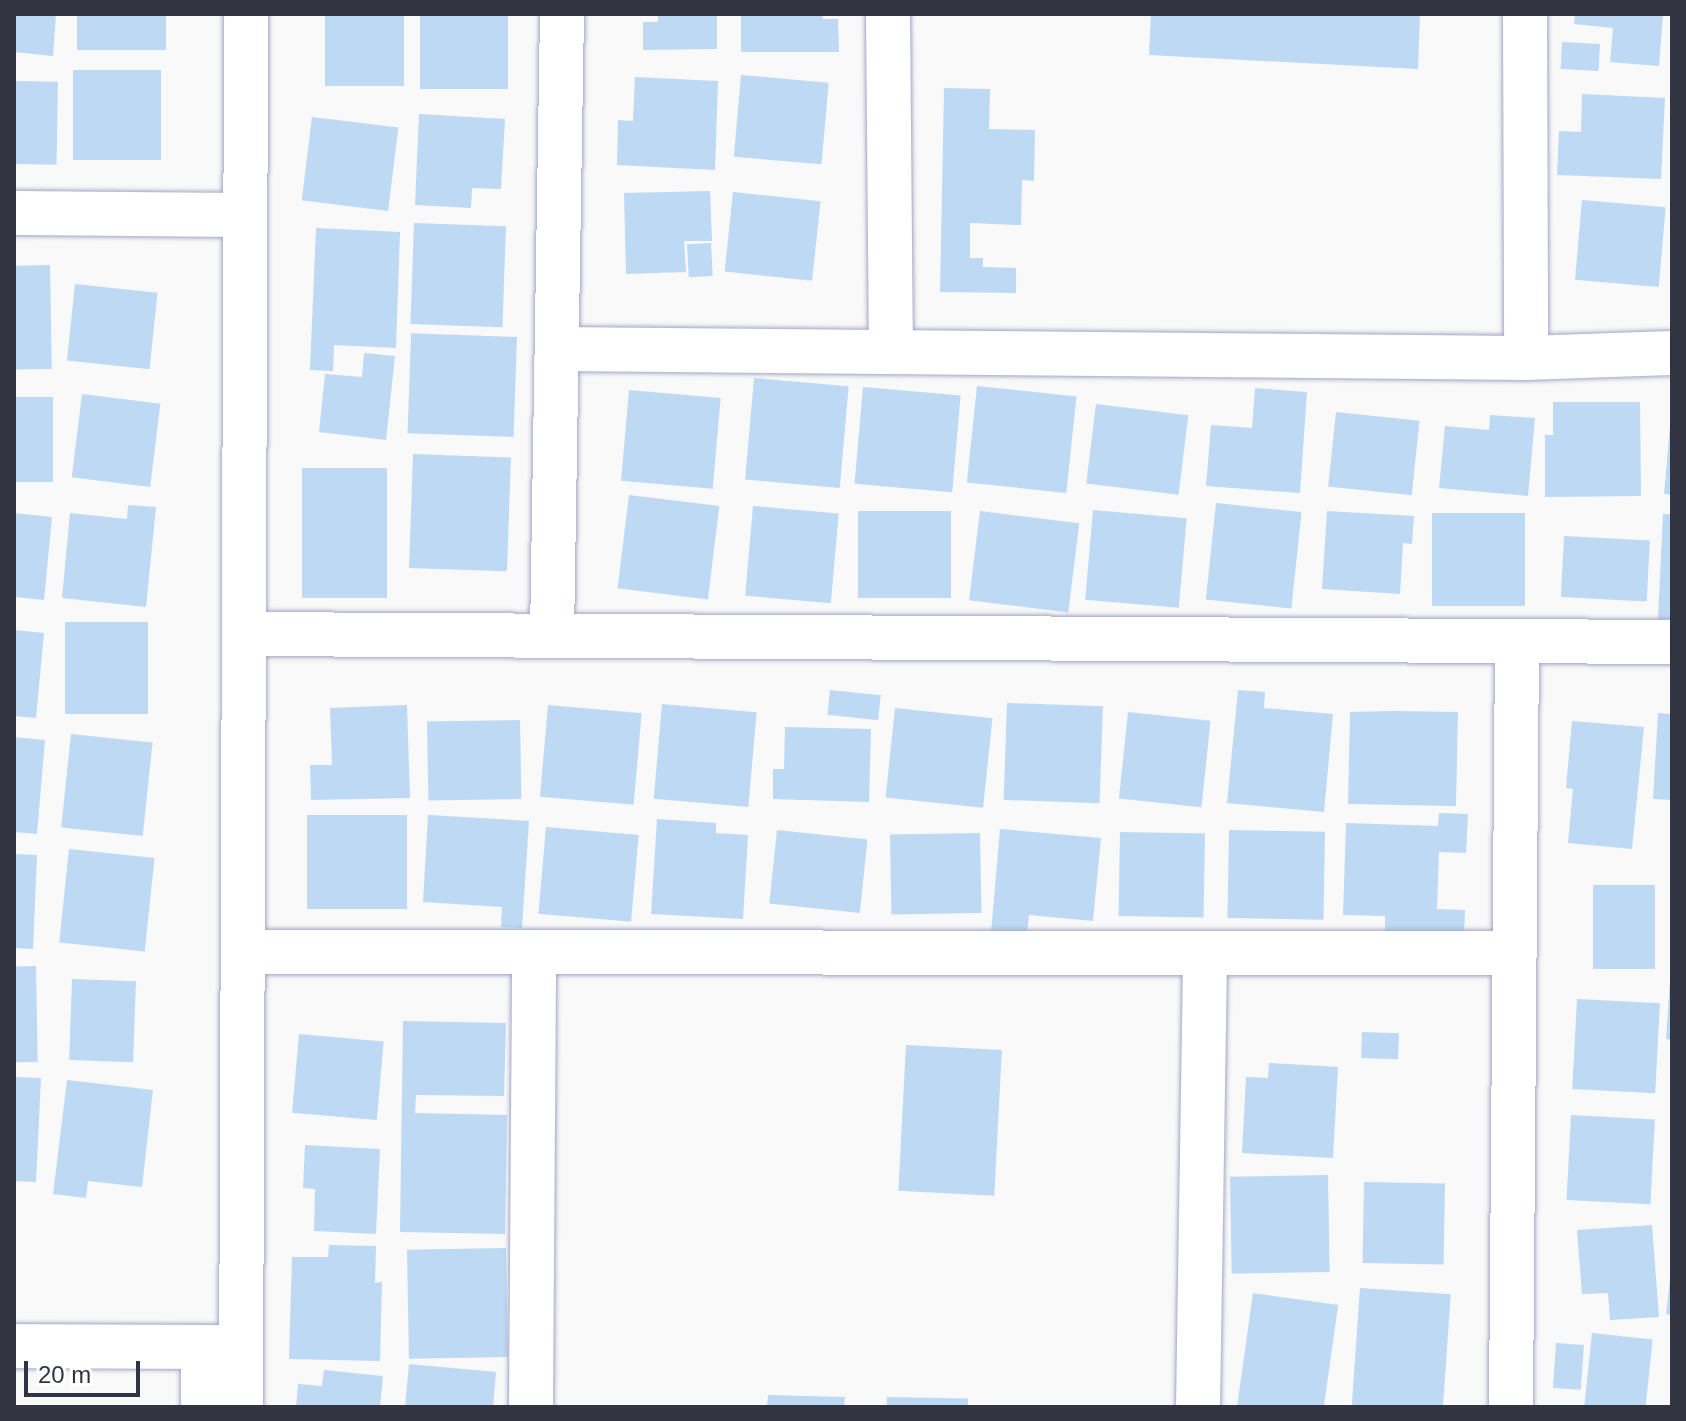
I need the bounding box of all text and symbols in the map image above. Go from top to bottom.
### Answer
scale bar [28,1345,144,1395]
text: 20 m [38,1361,91,1388]

